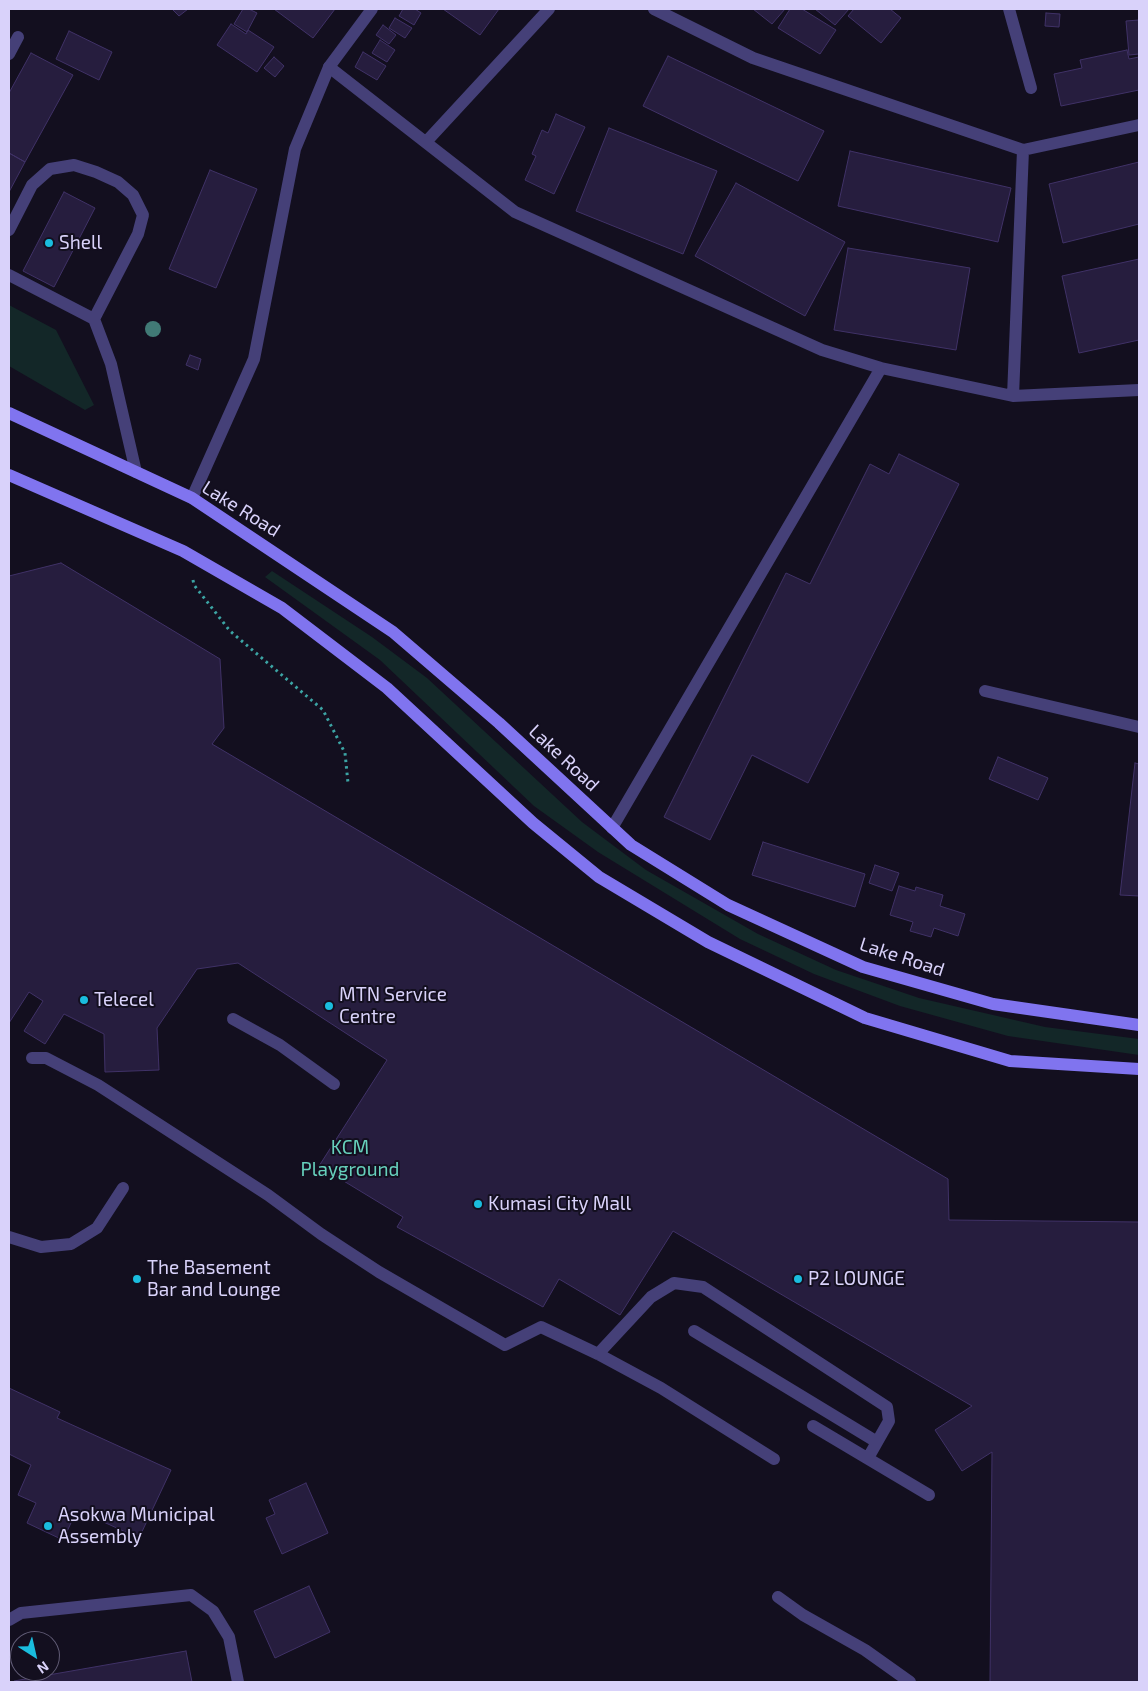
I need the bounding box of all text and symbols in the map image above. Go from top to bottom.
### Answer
place label: Shell [59,232,102,254]
marker: Shell [43,237,55,249]
street label: Lake Road [198,476,284,542]
street label: Lake Road [524,720,604,796]
street label: Lake Road [857,933,947,981]
place label: MTN Service Centre [339,984,447,1028]
place label: Telecel [94,989,154,1011]
marker: Telecel [78,994,90,1006]
marker: MTN Service Centre [323,1000,335,1012]
park label: KCM Playground [301,1137,399,1181]
place label: Kumasi City Mall [488,1193,631,1215]
marker: Kumasi City Mall [472,1198,484,1210]
place label: The Basement Bar and Lounge [147,1257,281,1301]
place label: P2 LOUNGE [808,1268,905,1290]
marker: The Basement Bar and Lounge [131,1273,143,1285]
marker: P2 LOUNGE [792,1273,804,1285]
place label: Asokwa Municipal Assembly [58,1504,215,1548]
marker: Asokwa Municipal Assembly [42,1520,54,1532]
north arrow [10,1631,60,1681]
text: N [34,1658,52,1678]

